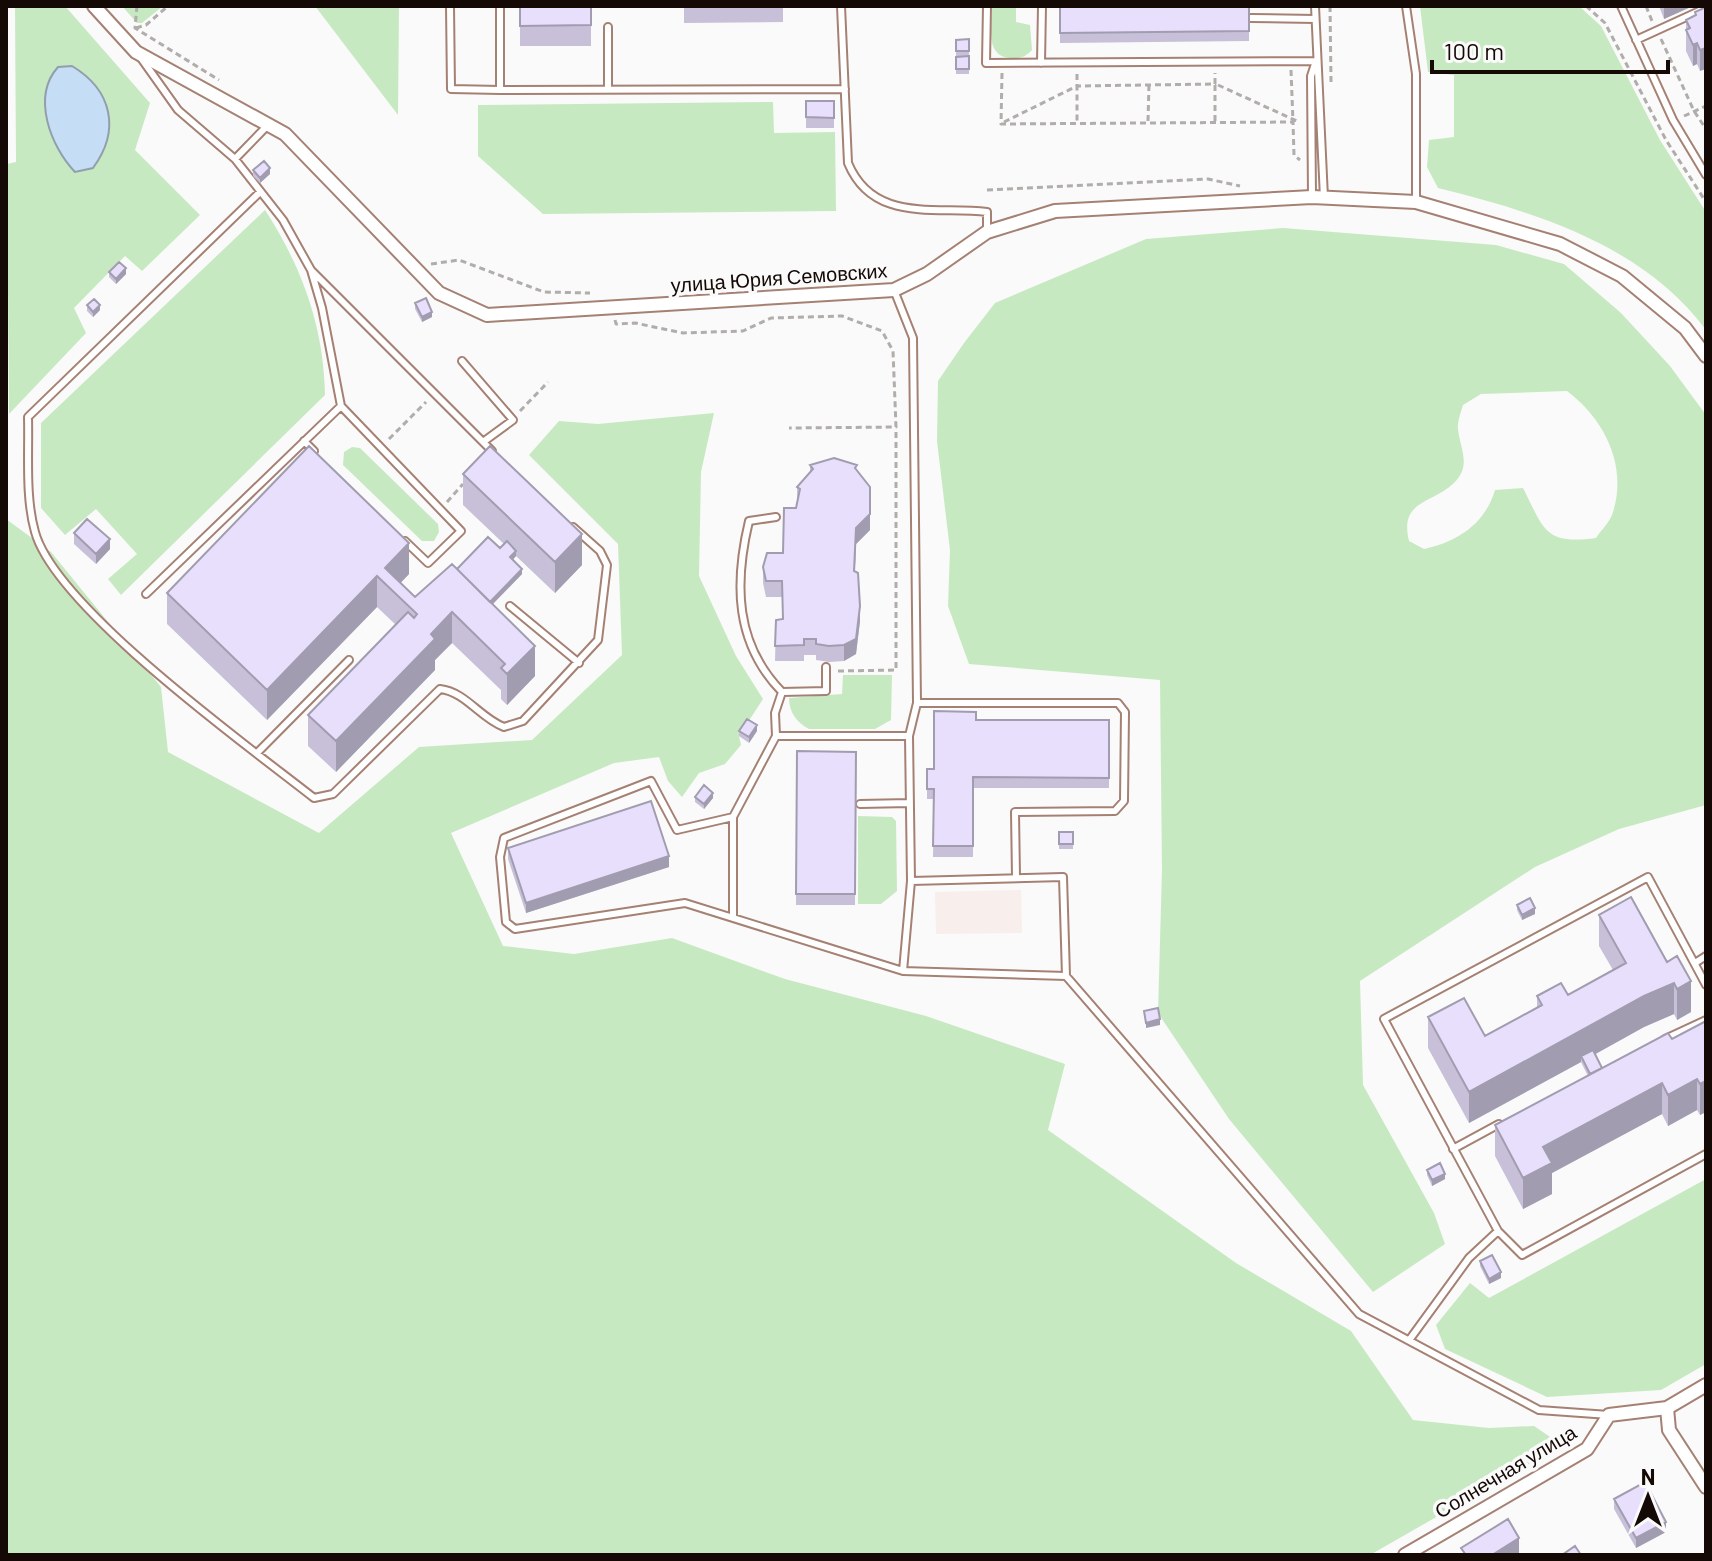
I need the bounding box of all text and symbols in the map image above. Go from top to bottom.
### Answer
scale bar [1432,24,1668,74]
text: 100 m [1444,36,1504,65]
street label: улица Юрия Семовских [670,257,888,297]
street label: Солнечная улица [1430,1419,1581,1523]
north arrow [1608,1457,1688,1537]
text: N [1641,1463,1655,1489]

